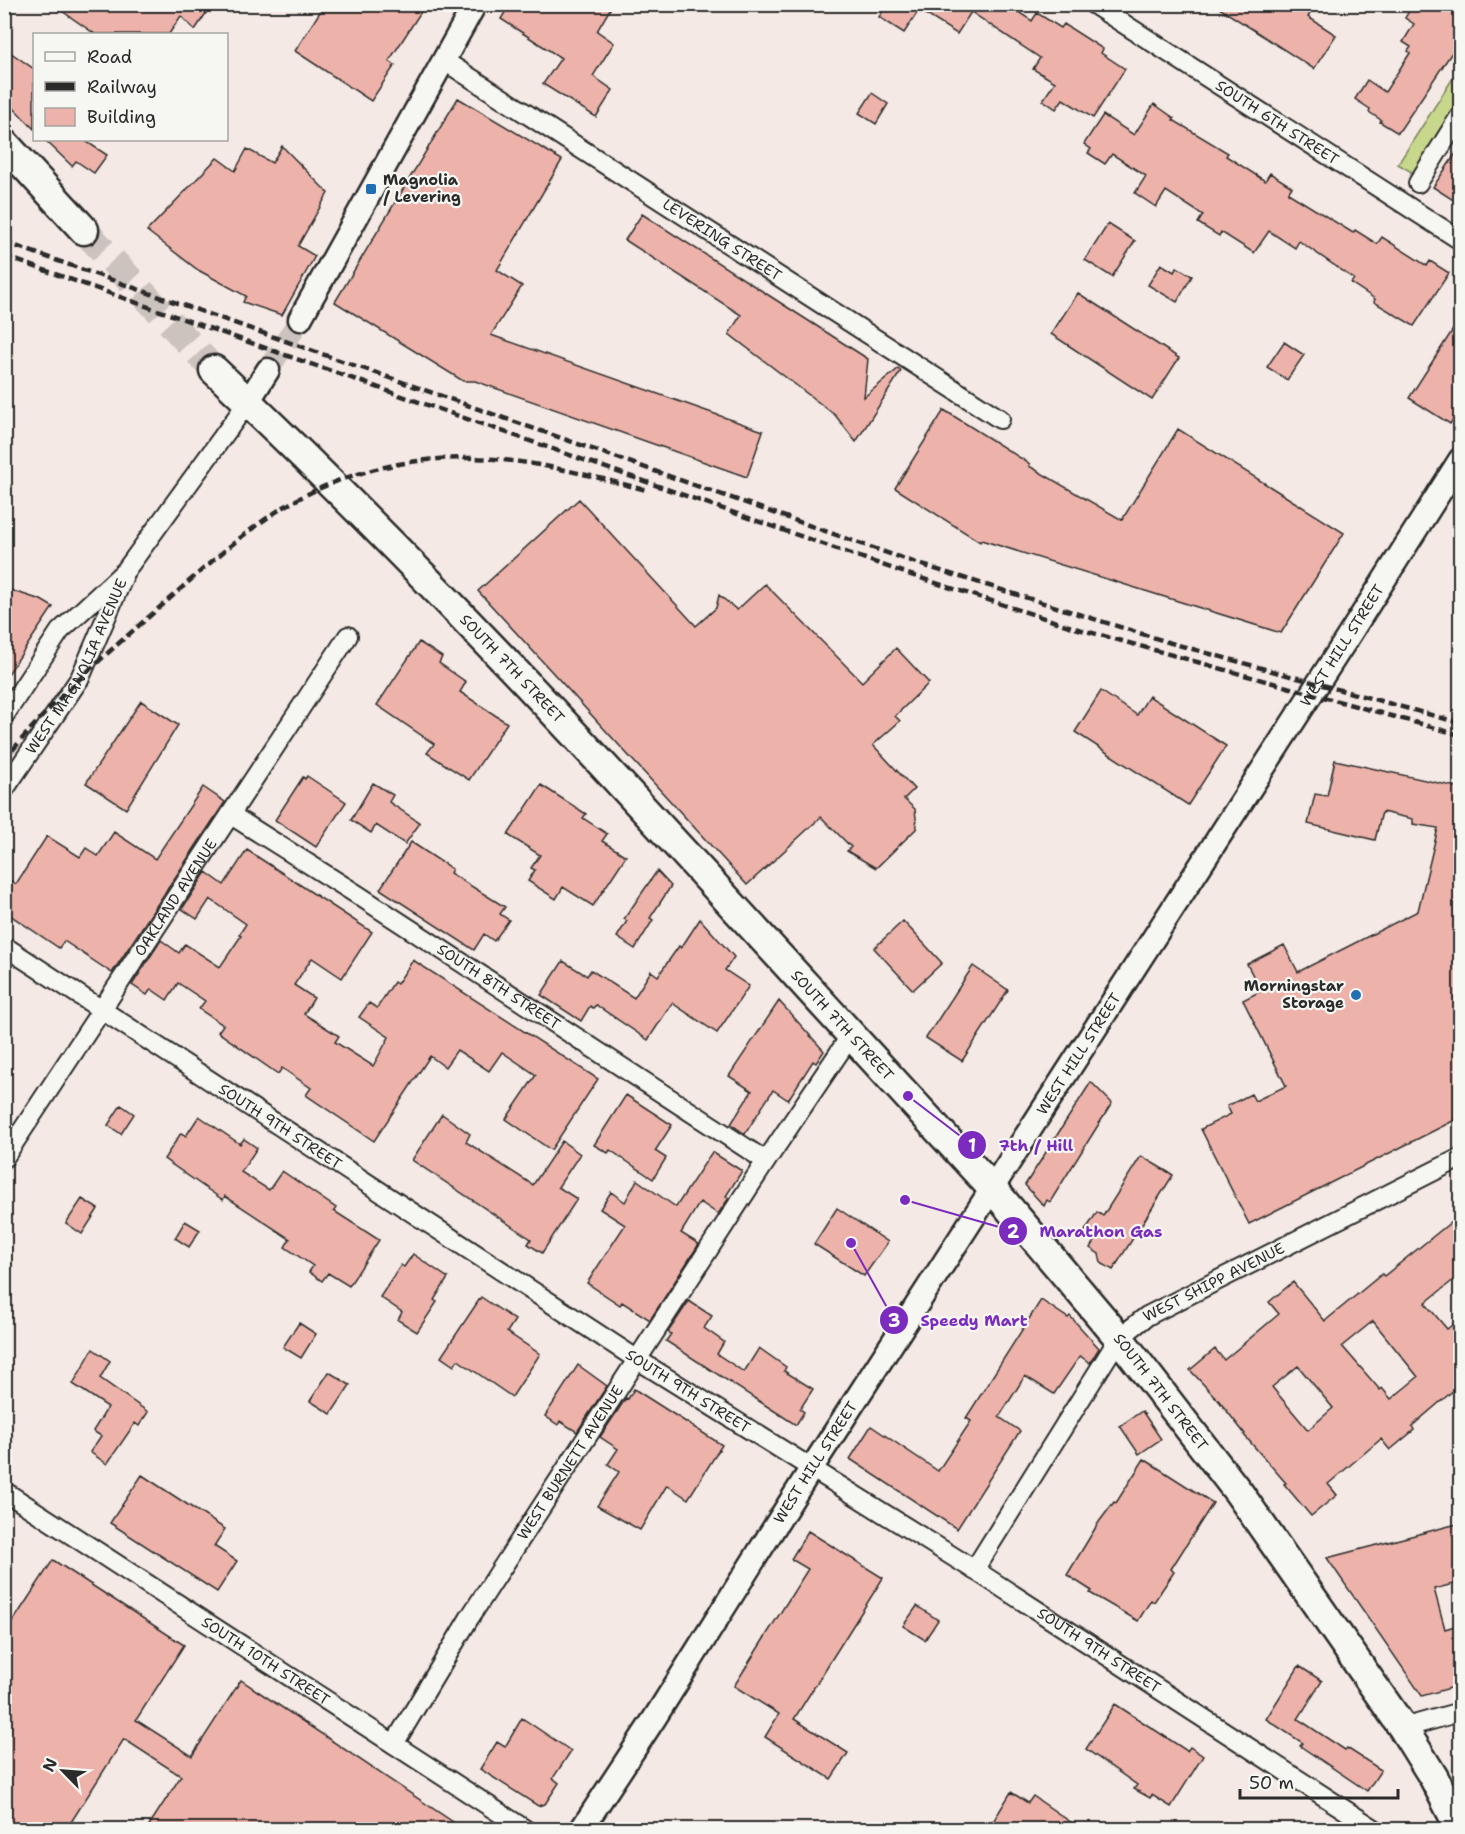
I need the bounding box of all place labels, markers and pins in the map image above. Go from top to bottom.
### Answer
place label: Magnolia / Levering [383,170,461,207]
marker: Magnolia / Levering [364,182,378,196]
place label: Morningstar Storage [1244,976,1344,1013]
marker: Morningstar Storage [1349,988,1363,1002]
callout: 7th / Hill [957,1128,1086,1162]
callout: Marathon Gas [998,1214,1175,1248]
callout: Speedy Mart [879,1303,1040,1337]

